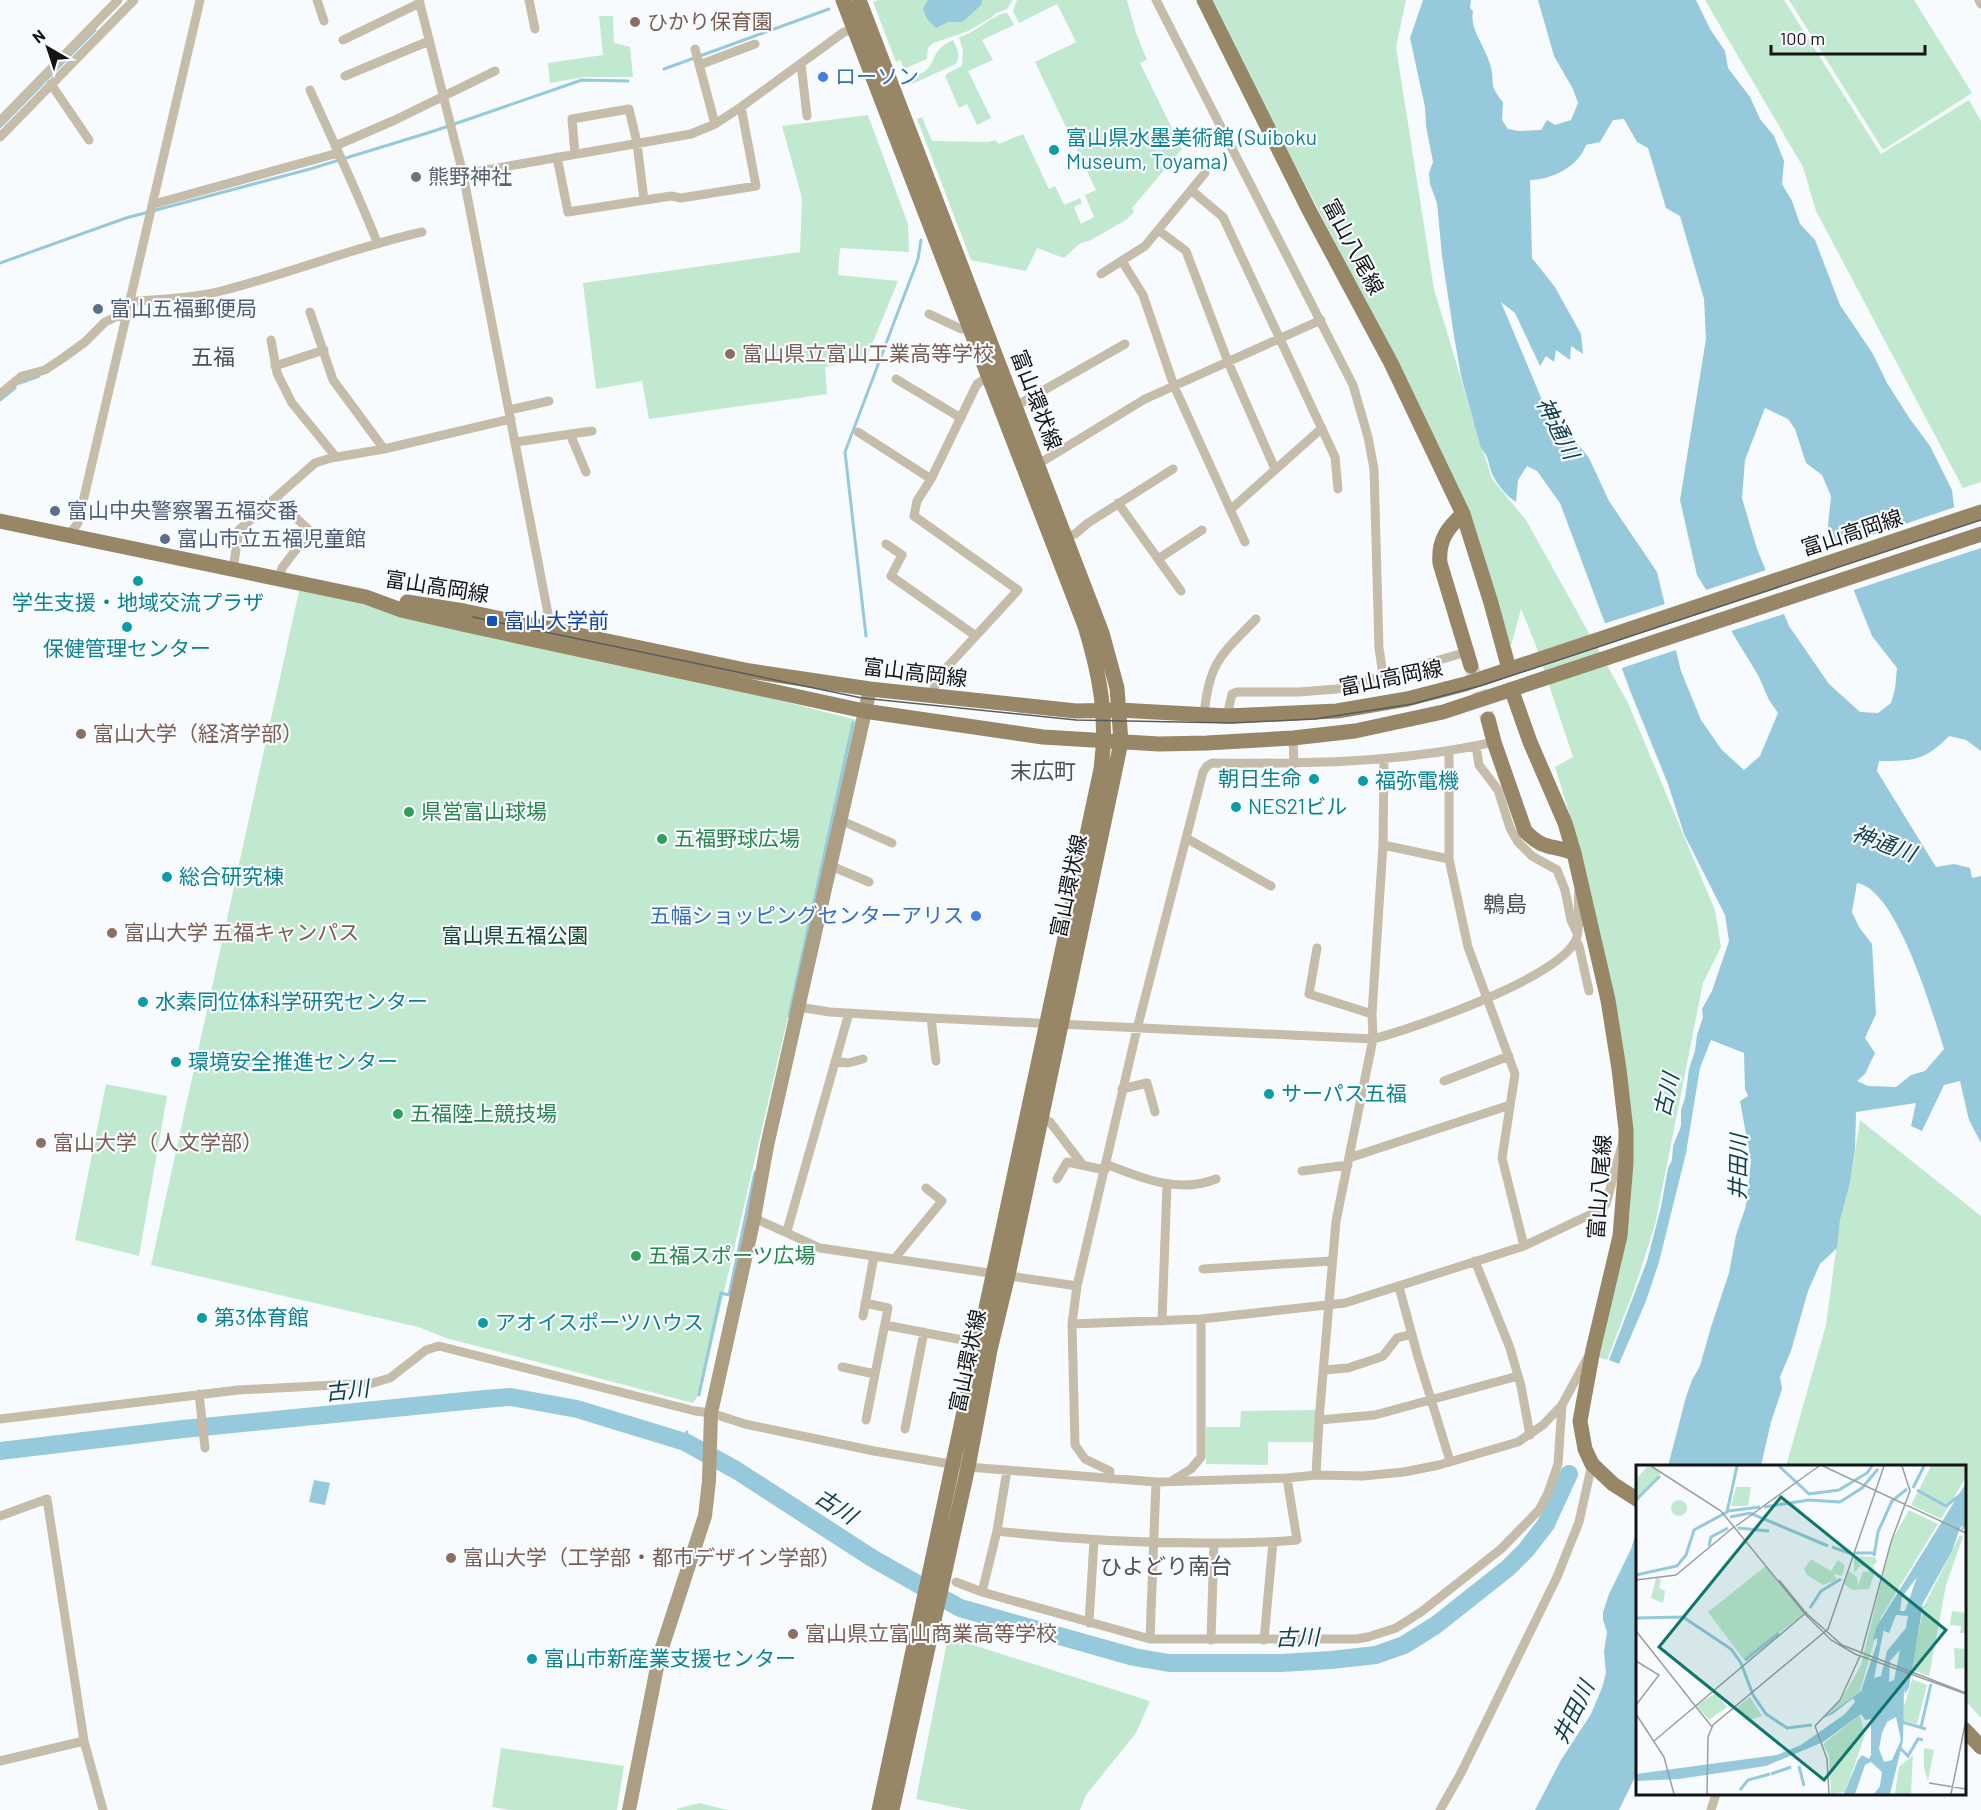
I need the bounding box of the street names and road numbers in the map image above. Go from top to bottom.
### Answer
street label: 富山八尾線 [1319,194,1390,299]
street label: 富山環状線 [1007,346,1068,453]
street label: 富山高岡線 [1798,503,1905,560]
street label: 富山高岡線 [383,565,491,606]
street label: 富山高岡線 [862,653,969,690]
street label: 富山高岡線 [1337,654,1445,699]
street label: 富山環状線 [1044,832,1091,940]
street label: 富山八尾線 [1582,1134,1615,1240]
street label: 富山環状線 [943,1307,990,1415]

